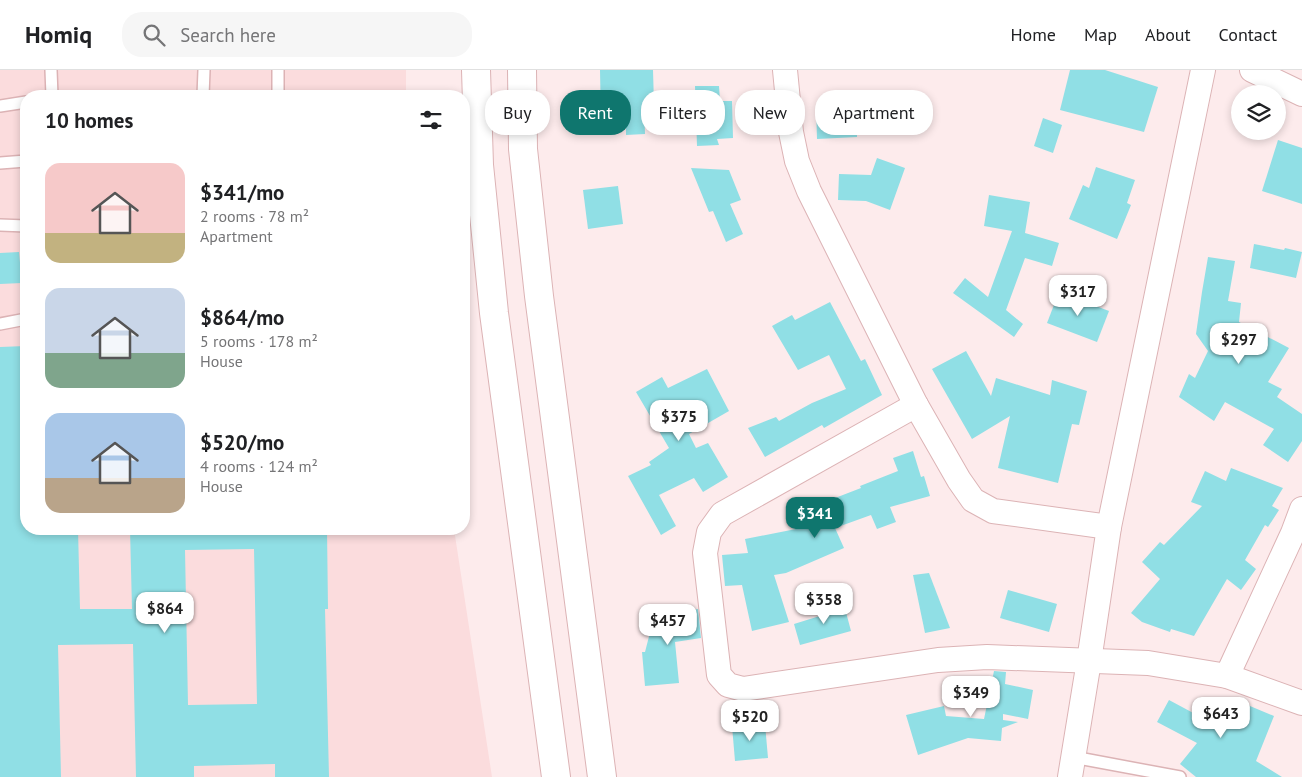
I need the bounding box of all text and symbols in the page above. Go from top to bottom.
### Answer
search box [122,12,472,57]
text: Homiq [25,19,92,50]
icon: search [140,21,168,49]
text: Search here [180,23,276,47]
text: Home [1010,23,1056,46]
text: Map [1084,23,1117,46]
text: About [1145,23,1191,46]
text: Contact [1219,23,1277,46]
map controls [1231,85,1286,140]
button: layers [1231,85,1286,140]
chip: Buy [485,90,550,135]
chip: Rent [560,90,631,135]
chip: Filters [641,90,725,135]
chip: New [735,90,805,135]
chip: Apartment [815,90,933,135]
icon: filters [417,106,445,134]
text: 10 homes [45,107,133,134]
text: $341/mo [200,179,284,206]
icon: home [85,183,145,243]
text: 2 rooms · 78 m² [200,206,309,226]
text: Apartment [200,226,273,246]
pin: $317 [1048,274,1108,317]
text: $317 [1060,281,1096,301]
text: $864/mo [200,304,284,331]
icon: home [85,308,145,368]
pin: $297 [1209,322,1269,365]
text: $297 [1221,329,1257,349]
text: 5 rooms · 178 m² [200,331,318,351]
text: House [200,351,243,371]
pin: $375 [649,400,709,442]
text: $375 [661,406,697,426]
text: $520/mo [200,429,284,456]
icon: home [85,433,145,493]
text: 4 rooms · 124 m² [200,456,318,476]
text: House [200,476,243,496]
pin: $341 [785,496,845,539]
text: $341 [797,503,833,523]
pin: $358 [794,582,854,625]
text: $358 [806,589,842,609]
pin: $864 [135,592,195,634]
text: $864 [147,598,183,618]
pin: $457 [638,604,698,646]
text: $457 [650,610,686,630]
pin: $349 [941,676,1001,718]
text: $349 [953,682,989,702]
pin: $643 [1191,696,1251,739]
pin: $520 [720,700,780,742]
text: $643 [1203,703,1239,723]
text: $520 [732,706,768,726]

